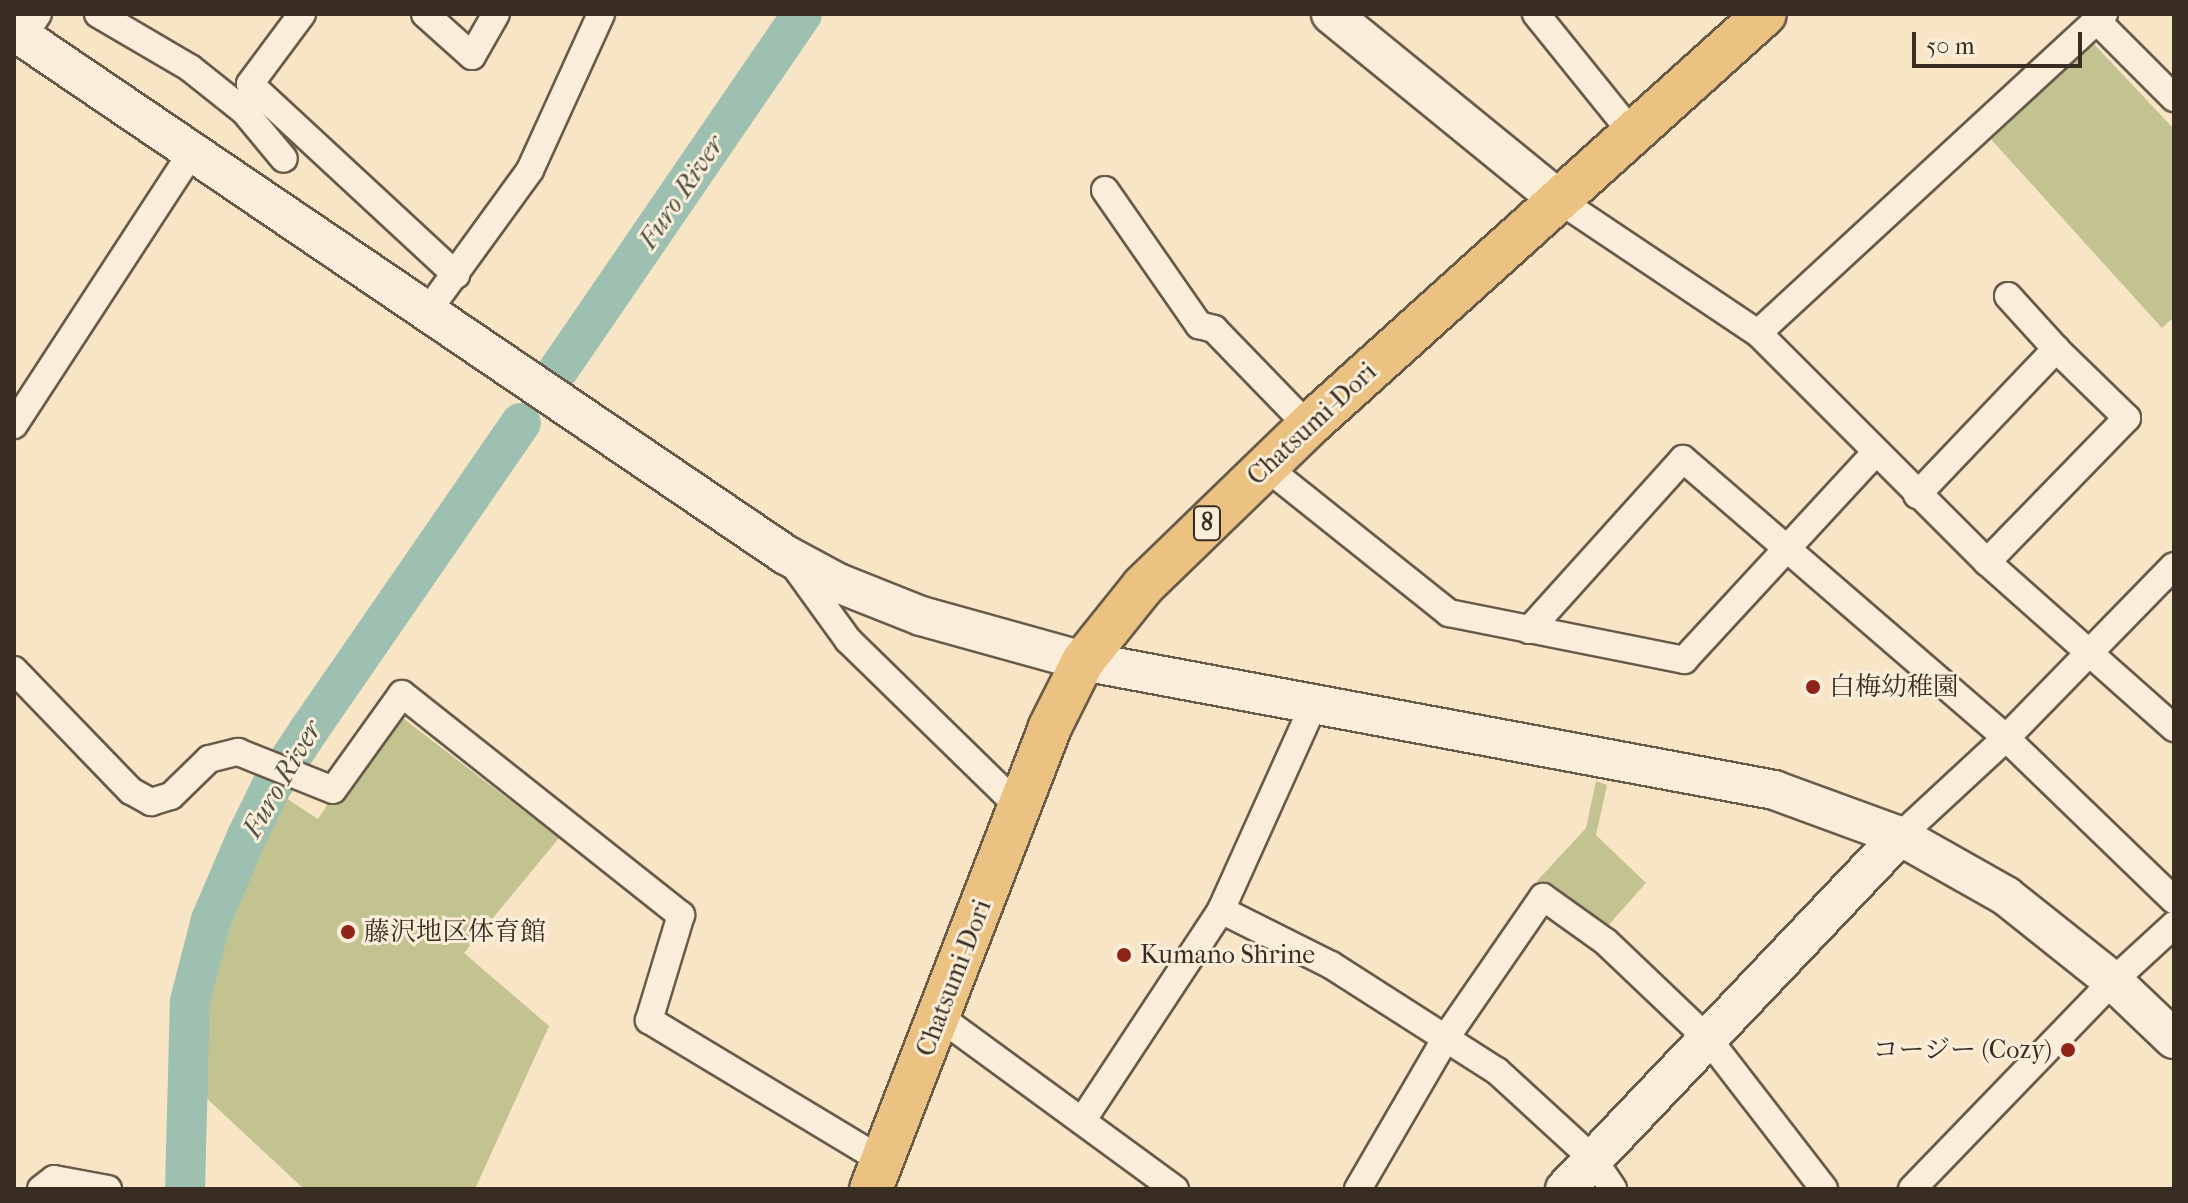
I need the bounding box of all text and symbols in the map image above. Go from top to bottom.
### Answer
scale bar [1916,16,2086,66]
text: 50 m [1926,32,1975,60]
water label: Furo River [631,129,731,255]
street label: Chatsumi-Dori [1241,356,1383,492]
road number: 8 [1191,503,1223,543]
place label: 白梅幼稚園 [1829,671,1959,703]
marker: 白梅幼稚園 [1804,678,1822,696]
water label: Furo River [235,715,329,843]
street label: Chatsumi-Dori [910,895,998,1061]
place label: 藤沢地区体育館 [364,916,546,948]
marker: 藤沢地区体育館 [339,923,357,941]
place label: Kumano Shrine [1140,939,1315,971]
marker: Kumano Shrine [1115,946,1133,964]
place label: コージー (Cozy) [1872,1034,2052,1066]
marker: コージー (Cozy) [2059,1041,2077,1059]

